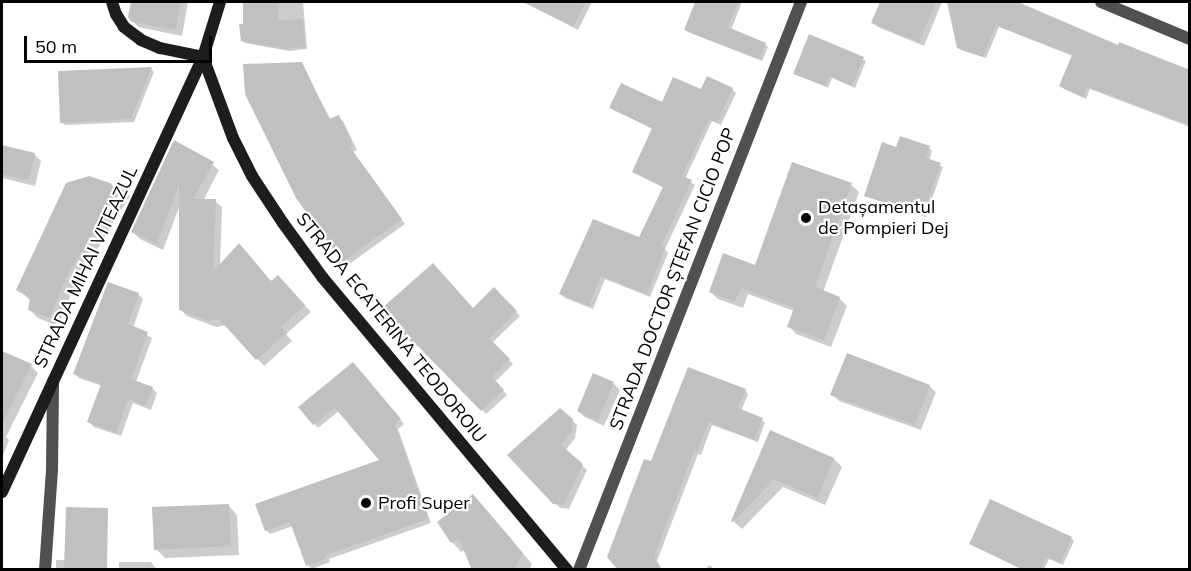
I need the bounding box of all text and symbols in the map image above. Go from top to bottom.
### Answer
scale bar [27,24,214,62]
text: 50 m [35,35,77,58]
street label: STRADA DOCTOR ȘTEFAN CICIO POP [605,125,741,433]
street label: STRADA MIHAI VITEAZUL [30,163,142,371]
place label: Detașamentul de Pompieri Dej [818,197,949,240]
street label: STRADA ECATERINA TEODOROIU [292,209,490,447]
marker: Detașamentul de Pompieri Dej [799,211,813,225]
place label: Profi Super [378,492,470,514]
marker: Profi Super [359,496,373,510]

